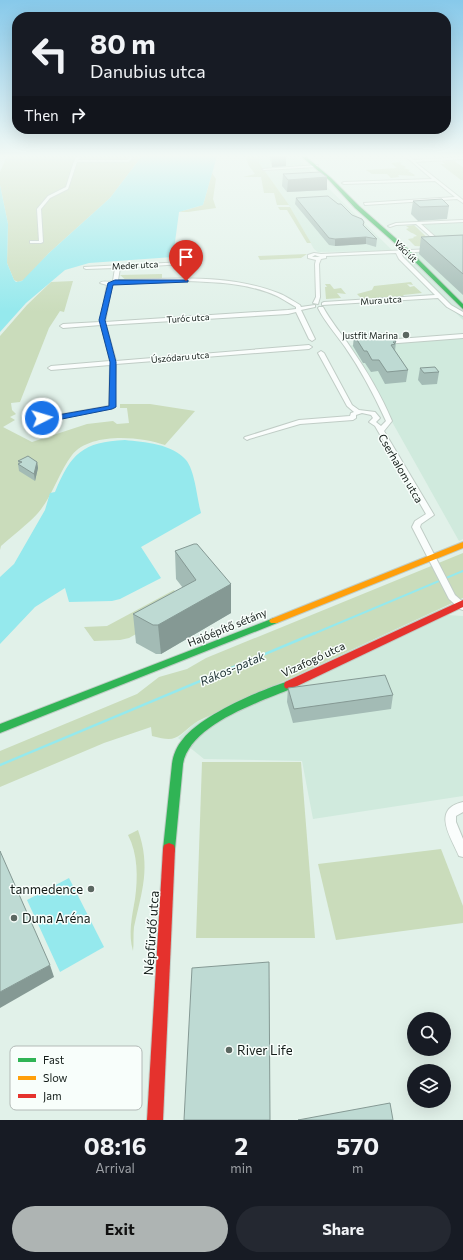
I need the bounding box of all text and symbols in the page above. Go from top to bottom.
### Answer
text: 80 m [90,26,156,60]
icon: left [24,28,76,80]
text: Danubius utca [90,60,206,82]
icon: right [67,104,89,126]
text: Then [24,106,59,124]
street label: Váci út [392,237,420,265]
pin [169,240,203,281]
icon: arrive [175,246,197,268]
street label: Meder utca [112,258,159,272]
street label: Mura utca [360,293,402,307]
street label: Turóc utca [166,311,210,325]
place label: Justfit Marina [342,330,398,341]
marker: Justfit Marina [401,330,411,340]
street label: Úszódaru utca [150,348,210,365]
position arrow [21,397,63,439]
street label: Cserhalom utca [376,431,426,505]
street label: Hajóépítő sétány [185,605,269,649]
street label: Vizafogó utca [279,639,347,679]
water label: Rákos-patak [197,648,267,688]
place label: tanmedence [10,881,83,897]
marker: tanmedence [86,884,96,894]
street label: Népfürdő utca [140,890,162,976]
place label: Duna Aréna [22,910,91,926]
marker: Duna Aréna [9,913,19,923]
map controls [407,1012,451,1108]
button: search [407,1012,451,1056]
place label: River Life [237,1042,293,1058]
marker: River Life [224,1045,234,1055]
legend [10,1046,142,1110]
text: Fast [43,1053,65,1066]
button: layers [407,1064,451,1108]
text: Slow [43,1071,68,1084]
text: Jam [43,1089,62,1103]
text: 08:16 [84,1131,147,1160]
text: 2 [235,1131,248,1160]
text: 570 [336,1131,379,1160]
text: Arrival [96,1160,135,1176]
text: min [230,1160,252,1176]
text: m [352,1160,363,1176]
button: Exit [12,1206,228,1252]
button: Share [236,1206,451,1252]

